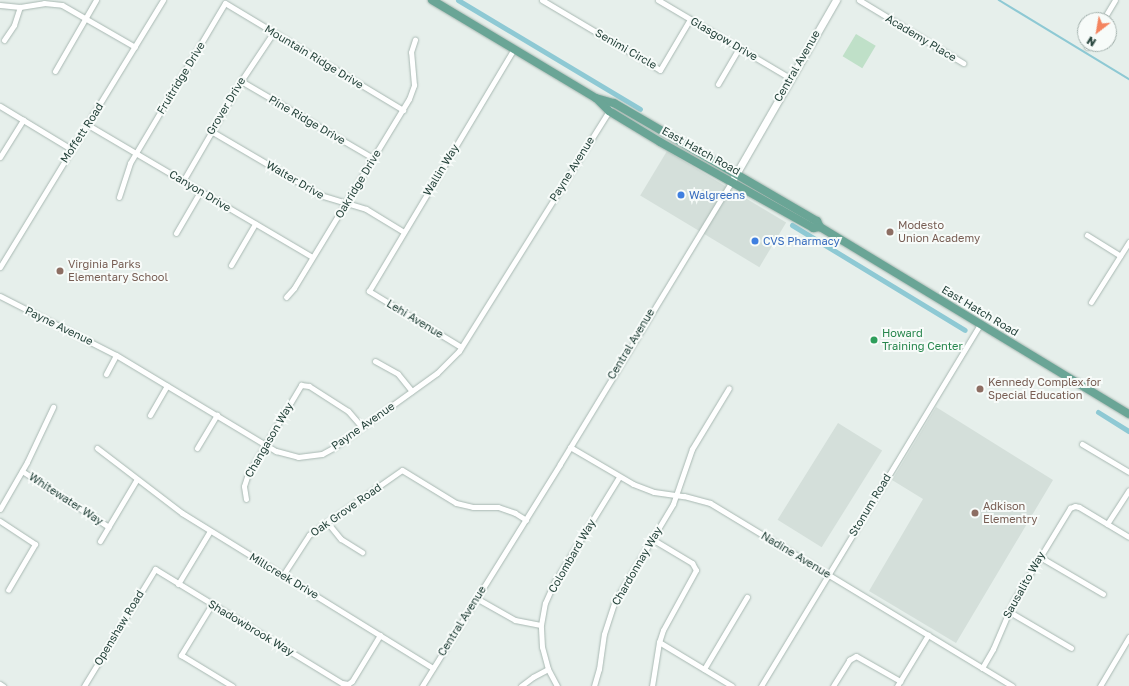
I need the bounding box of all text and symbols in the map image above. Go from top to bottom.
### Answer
street label: Academy Place [883,12,959,64]
north arrow [1077,12,1117,52]
street label: Glasgow Drive [688,14,760,64]
street label: Mountain Ridge Drive [262,22,366,92]
street label: Senimi Circle [593,26,659,72]
street label: Central Avenue [771,28,823,104]
text: N [1084,34,1098,50]
street label: Fruitridge Drive [154,39,208,117]
street label: Grover Drive [204,75,248,137]
street label: Pine Ridge Drive [266,93,348,147]
street label: Moffett Road [58,101,106,165]
street label: East Hatch Road [660,124,742,178]
street label: Payne Avenue [547,134,597,204]
street label: Wallin Way [420,142,462,198]
street label: Oakridge Drive [332,147,384,221]
street label: Walter Drive [264,158,326,202]
street label: Canyon Drive [167,167,233,215]
place label: Walgreens [689,188,745,202]
marker: Walgreens [676,190,686,200]
place label: Modesto Union Academy [898,219,980,245]
marker: Modesto Union Academy [885,227,895,237]
place label: CVS Pharmacy [763,234,840,248]
marker: CVS Pharmacy [750,236,760,246]
place label: Virginia Parks Elementary School [68,258,168,284]
marker: Virginia Parks Elementary School [55,266,65,276]
street label: East Hatch Road [939,283,1021,339]
street label: Lehi Avenue [384,297,446,341]
street label: Payne Avenue [23,304,95,348]
street label: Central Avenue [605,306,657,382]
place label: Howard Training Center [882,327,963,353]
marker: Howard Training Center [869,335,879,345]
place label: Kennedy Complex for Special Education [988,376,1101,402]
marker: Kennedy Complex for Special Education [975,384,985,394]
street label: Payne Avenue [329,399,397,453]
street label: Changason Way [242,400,296,480]
street label: Whitewater Way [26,470,106,528]
street label: Stonum Road [846,471,894,539]
street label: Oak Grove Road [308,481,384,539]
place label: Adkison Elementry [983,500,1037,526]
marker: Adkison Elementry [970,508,980,518]
street label: Colombard Way [546,517,598,595]
street label: Chardonnay Way [609,524,665,608]
street label: Nadine Avenue [759,529,833,581]
street label: Sausalito Way [1000,549,1048,621]
street label: Millcreek Drive [247,550,321,602]
street label: Central Avenue [435,583,489,659]
street label: Openshaw Road [91,588,147,668]
street label: Shadowbrook Way [206,597,296,659]

